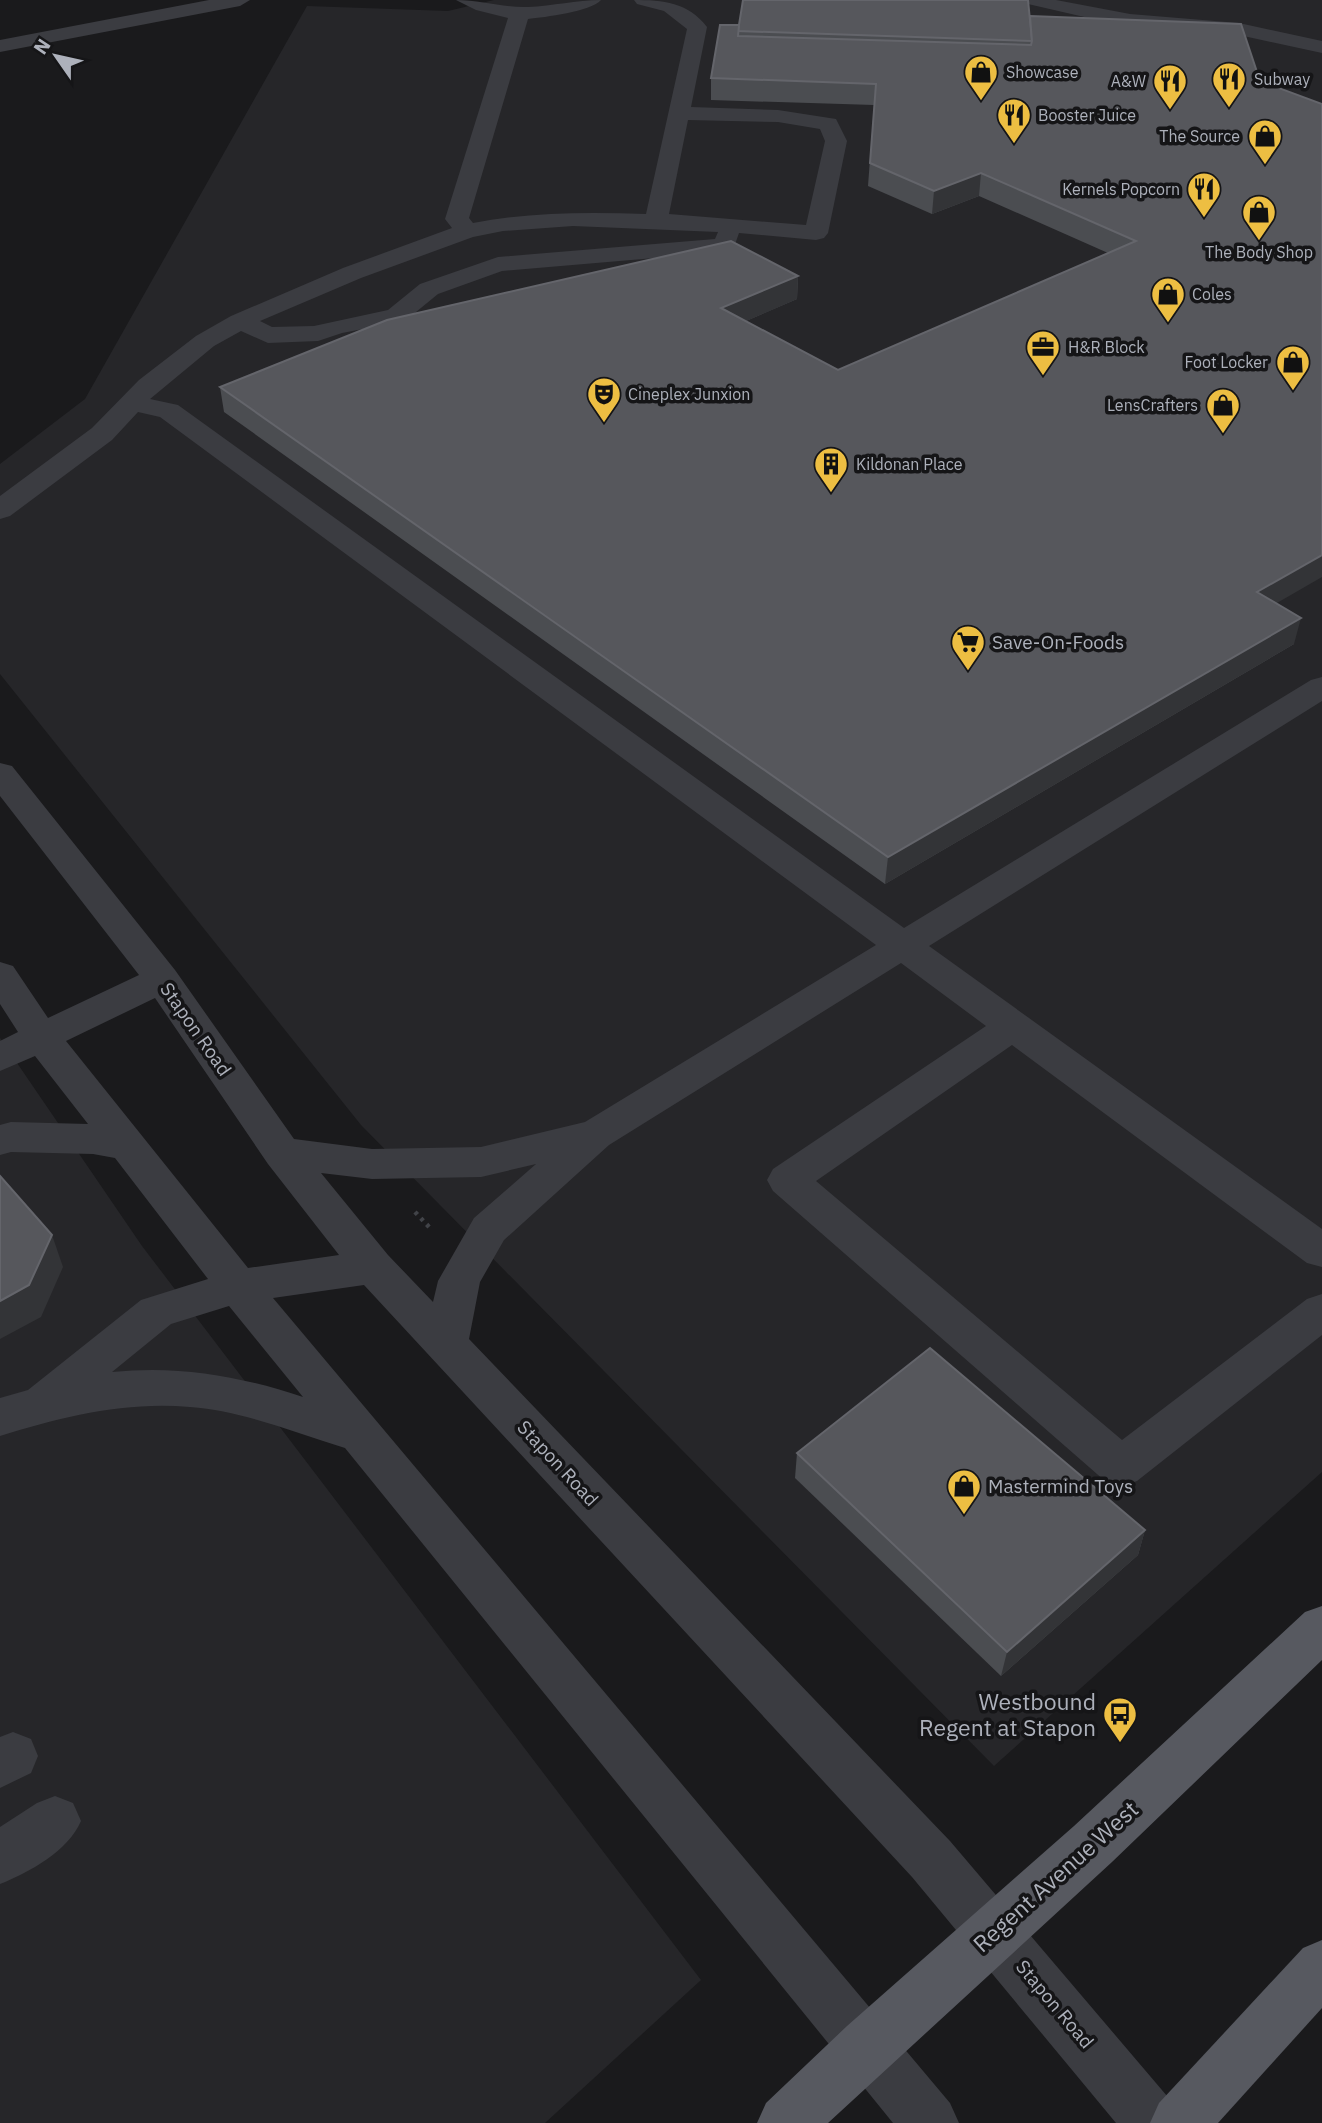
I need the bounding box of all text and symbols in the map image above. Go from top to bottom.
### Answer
north arrow [21,21,91,91]
text: N [28,34,56,59]
shop icon: Showcase [962,53,1000,102]
restaurant icon: Subway [1210,60,1248,109]
place label: Showcase [1006,62,1079,82]
restaurant icon: A&W [1151,62,1189,111]
place label: Subway [1254,69,1310,89]
place label: A&W [1111,71,1146,91]
restaurant icon: Booster Juice [995,96,1033,145]
place label: Booster Juice [1038,105,1136,125]
shop icon: The Source [1246,117,1284,166]
place label: The Source [1159,126,1240,146]
restaurant icon: Kernels Popcorn [1185,170,1223,219]
place label: Kernels Popcorn [1062,179,1180,199]
shop icon: The Body Shop [1240,193,1278,242]
place label: The Body Shop [1205,242,1313,262]
shop icon: Coles [1149,275,1187,324]
place label: Coles [1192,284,1232,304]
office icon: H&R Block [1024,328,1062,377]
place label: H&R Block [1068,337,1145,357]
shop icon: Foot Locker [1274,343,1312,392]
place label: Foot Locker [1184,352,1268,372]
theatre icon: Cineplex Junxion [585,375,623,424]
place label: Cineplex Junxion [628,384,750,404]
shop icon: LensCrafters [1204,386,1242,435]
place label: LensCrafters [1107,395,1198,415]
building icon: Kildonan Place [812,445,850,494]
place label: Kildonan Place [856,454,963,474]
supermarket icon: Save-On-Foods [949,623,987,672]
place label: Save-On-Foods [992,630,1124,654]
street label: Stapon Road [155,978,237,1080]
street label: Stapon Road [512,1415,604,1511]
shop icon: Mastermind Toys [945,1467,983,1516]
place label: Mastermind Toys [988,1474,1133,1498]
place label: Westbound Regent at Stapon [919,1686,1096,1742]
bus stop icon: Westbound Regent at Stapon [1101,1695,1139,1744]
street label: Regent Avenue West [966,1794,1144,1958]
street label: Stapon Road [1011,1955,1099,2053]

